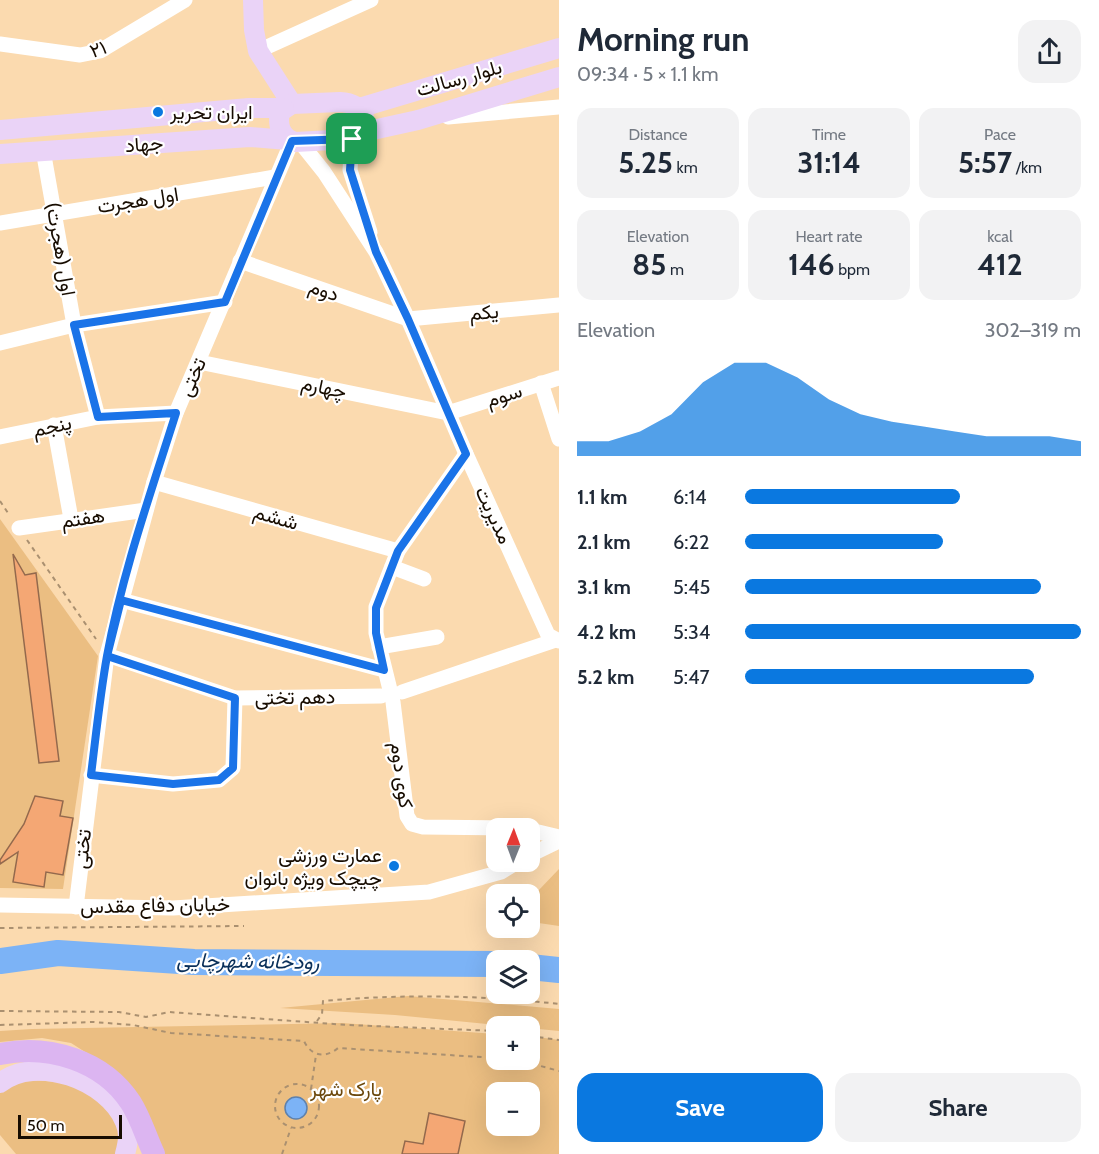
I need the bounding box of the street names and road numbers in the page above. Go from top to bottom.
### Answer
street label: ۲۱ [86,35,110,63]
street label: بلوار رسالت [414,54,505,103]
street label: جهاد [124,131,164,158]
street label: اول هجرت [96,182,181,219]
street label: اول (هجرت) [40,200,81,298]
street label: دوم [305,274,342,307]
street label: یکم [468,299,500,326]
street label: تختی [173,354,211,400]
street label: چهارم [299,371,349,405]
street label: سوم [483,378,525,413]
street label: پنجم [30,410,74,444]
street label: مدیریت [469,482,518,548]
street label: ششم [251,499,301,536]
street label: هفتم [60,503,106,534]
street label: دهم تختی [255,684,336,711]
street label: کوی دوم [384,740,419,810]
street label: تختی [68,828,96,870]
street label: خیابان دفاع مقدس [80,892,230,920]

